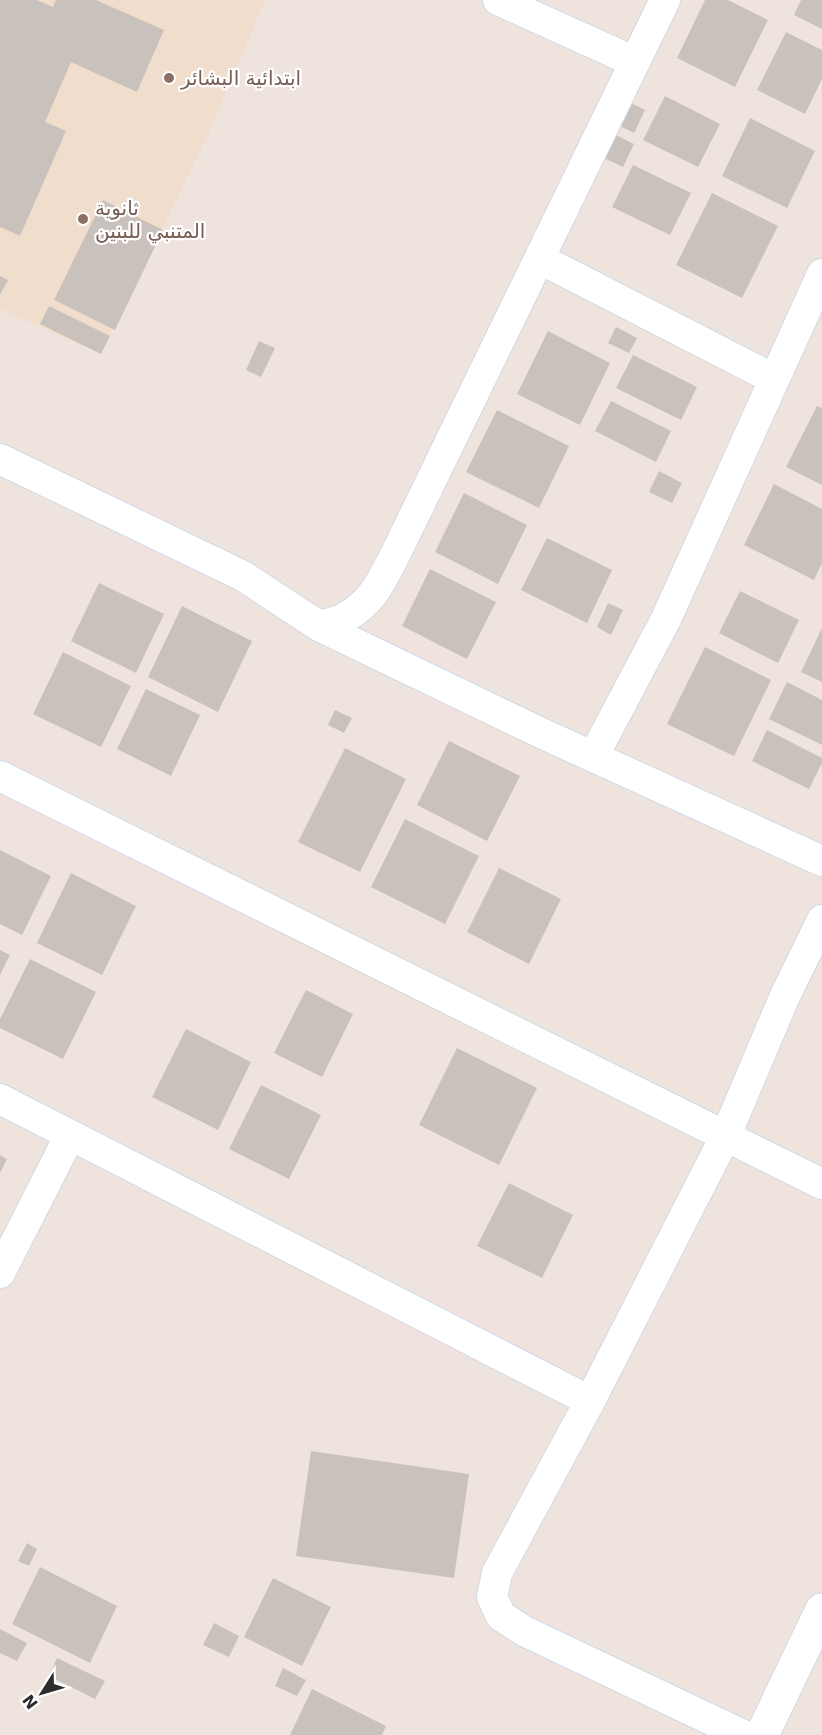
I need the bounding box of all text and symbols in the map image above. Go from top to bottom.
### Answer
place label: ابتدائية البشائر [180,66,301,90]
marker: ابتدائية البشائر [162,71,176,85]
place label: ثانوية المتنبي للبنين [95,196,205,244]
marker: ثانوية المتنبي للبنين [76,212,90,226]
north arrow [12,1663,72,1723]
text: N [19,1691,42,1713]

